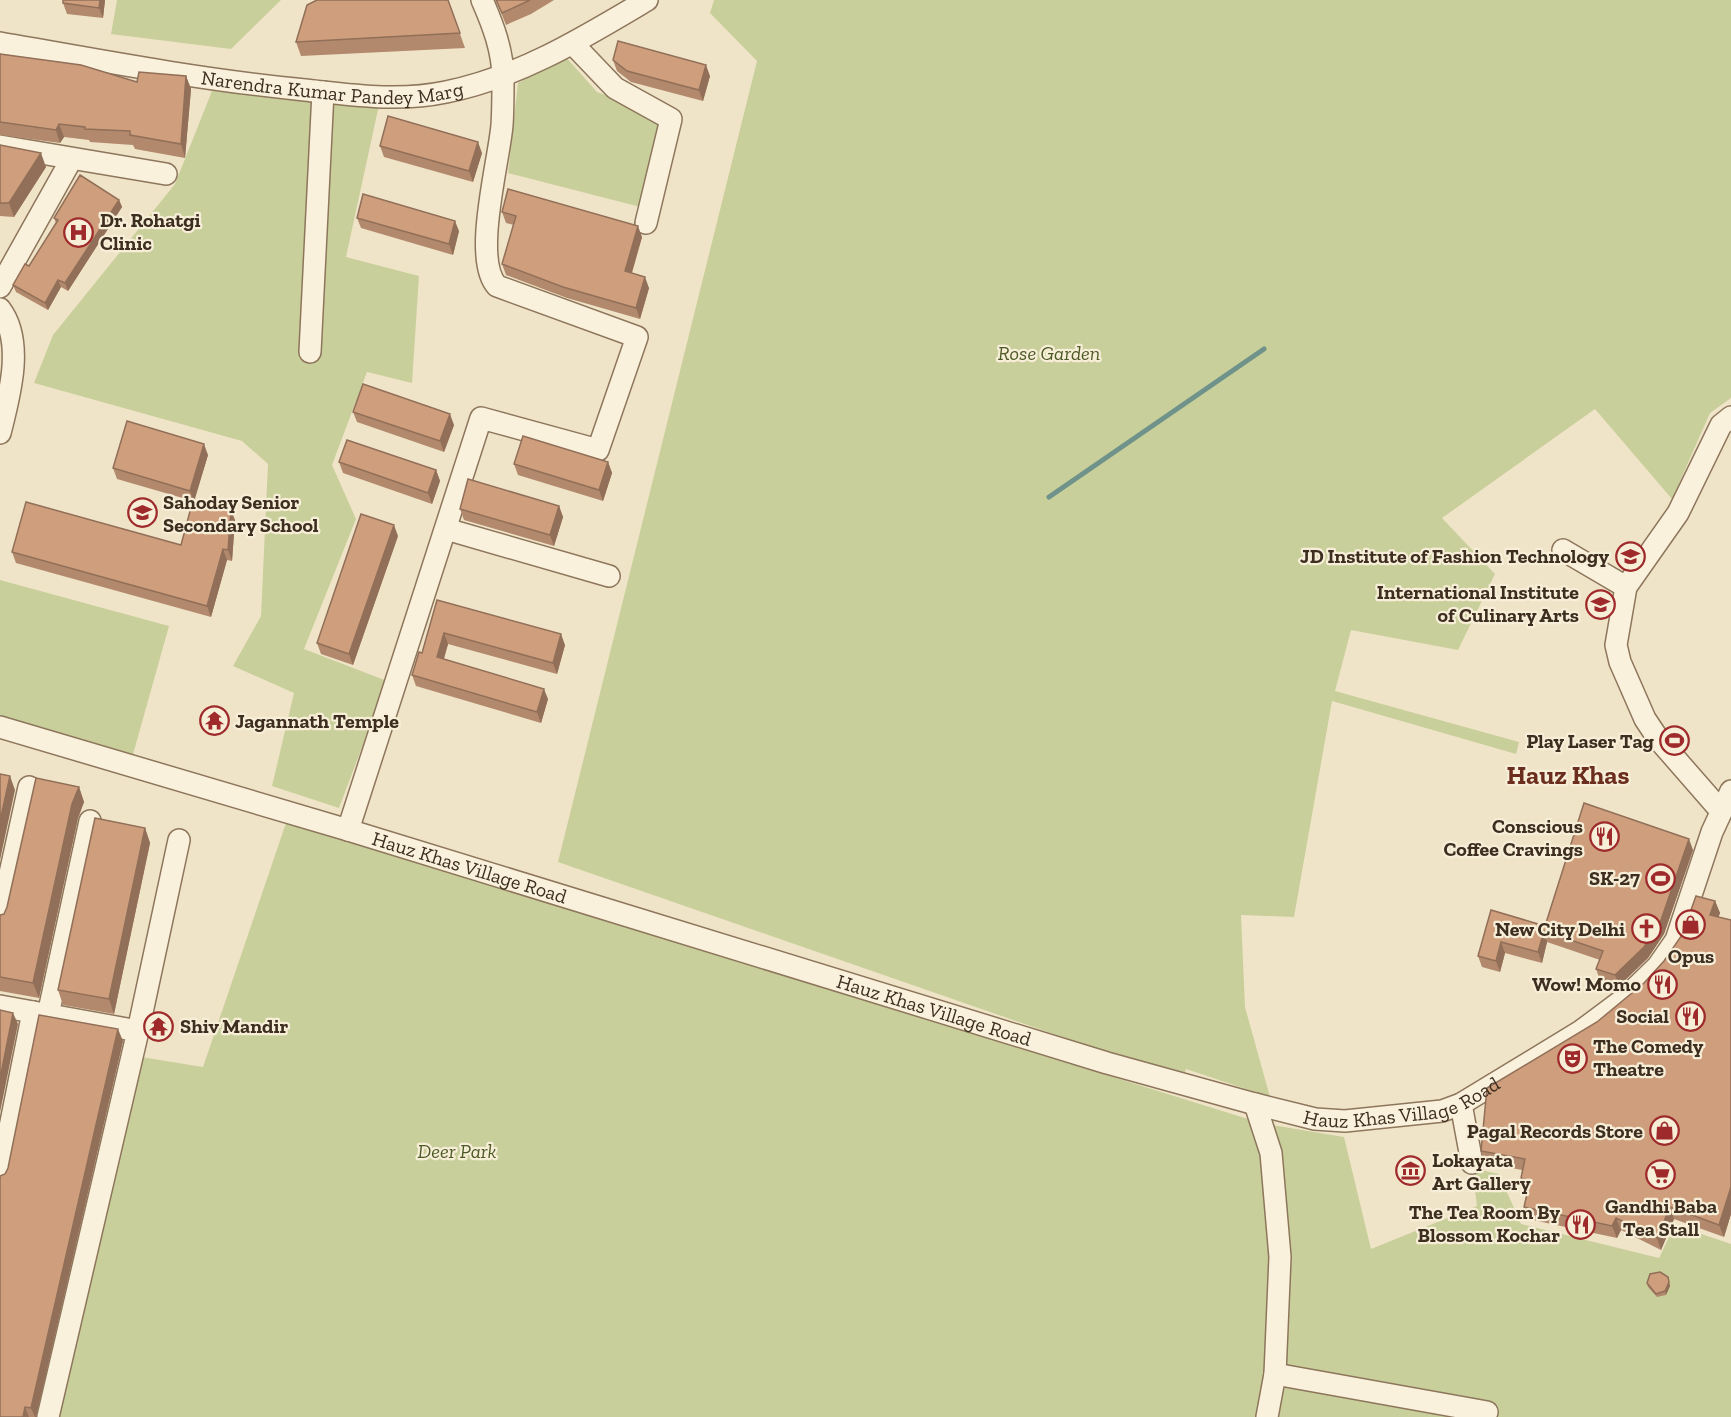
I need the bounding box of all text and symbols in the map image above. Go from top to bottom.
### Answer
street label: Narendra Kumar Pandey Marg [200,65,466,109]
place label: Dr. Rohatgi Clinic [100,208,201,255]
hospital icon: Dr. Rohatgi Clinic [63,216,95,248]
park label: Rose Garden [998,341,1100,365]
place label: Sahoday Senior Secondary School [163,490,319,537]
school or university icon: Sahoday Senior Secondary School [126,497,158,529]
school or university icon: JD Institute of Fashion Technology [1614,540,1646,572]
place label: JD Institute of Fashion Technology [1300,544,1609,568]
place label: International Institute of Culinary Arts [1377,580,1579,627]
school or university icon: International Institute of Culinary Arts [1584,588,1616,620]
temple icon: Jagannath Temple [198,705,230,737]
place label: Jagannath Temple [235,709,399,733]
sports icon: Play Laser Tag [1659,725,1691,757]
place label: Play Laser Tag [1526,729,1655,753]
district label: Hauz Khas [1507,759,1630,791]
place label: Conscious Coffee Cravings [1443,814,1583,861]
restaurant icon: Conscious Coffee Cravings [1588,821,1620,853]
street label: Hauz Khas Village Road [369,826,570,908]
sports icon: SK-27 [1645,862,1677,894]
place label: SK-27 [1589,866,1640,890]
shop icon: Opus [1675,909,1707,941]
church icon: New City Delhi [1630,913,1662,945]
place label: New City Delhi [1495,917,1625,941]
place label: Opus [1668,944,1714,968]
restaurant icon: Wow! Momo [1646,968,1678,1000]
street label: Hauz Khas Village Road [834,969,1034,1051]
place label: Wow! Momo [1532,972,1642,996]
restaurant icon: Social [1674,1000,1706,1032]
place label: Social [1616,1004,1669,1028]
temple icon: Shiv Mandir [143,1010,175,1042]
place label: Shiv Mandir [180,1014,288,1038]
place label: The Comedy Theatre [1593,1034,1704,1081]
theatre icon: The Comedy Theatre [1556,1042,1588,1074]
street label: Hauz Khas Village Road [1301,1071,1504,1133]
shop icon: Pagal Records Store [1648,1115,1680,1147]
place label: Pagal Records Store [1467,1119,1643,1143]
park label: Deer Park [417,1139,497,1163]
place label: Lokayata Art Gallery [1432,1148,1531,1195]
museum icon: Lokayata Art Gallery [1395,1155,1427,1187]
supermarket icon: Gandhi Baba Tea Stall [1645,1159,1677,1191]
place label: Gandhi Baba Tea Stall [1605,1194,1717,1241]
place label: The Tea Room By Blossom Kochar [1409,1200,1560,1247]
restaurant icon: The Tea Room By Blossom Kochar [1565,1208,1597,1240]

